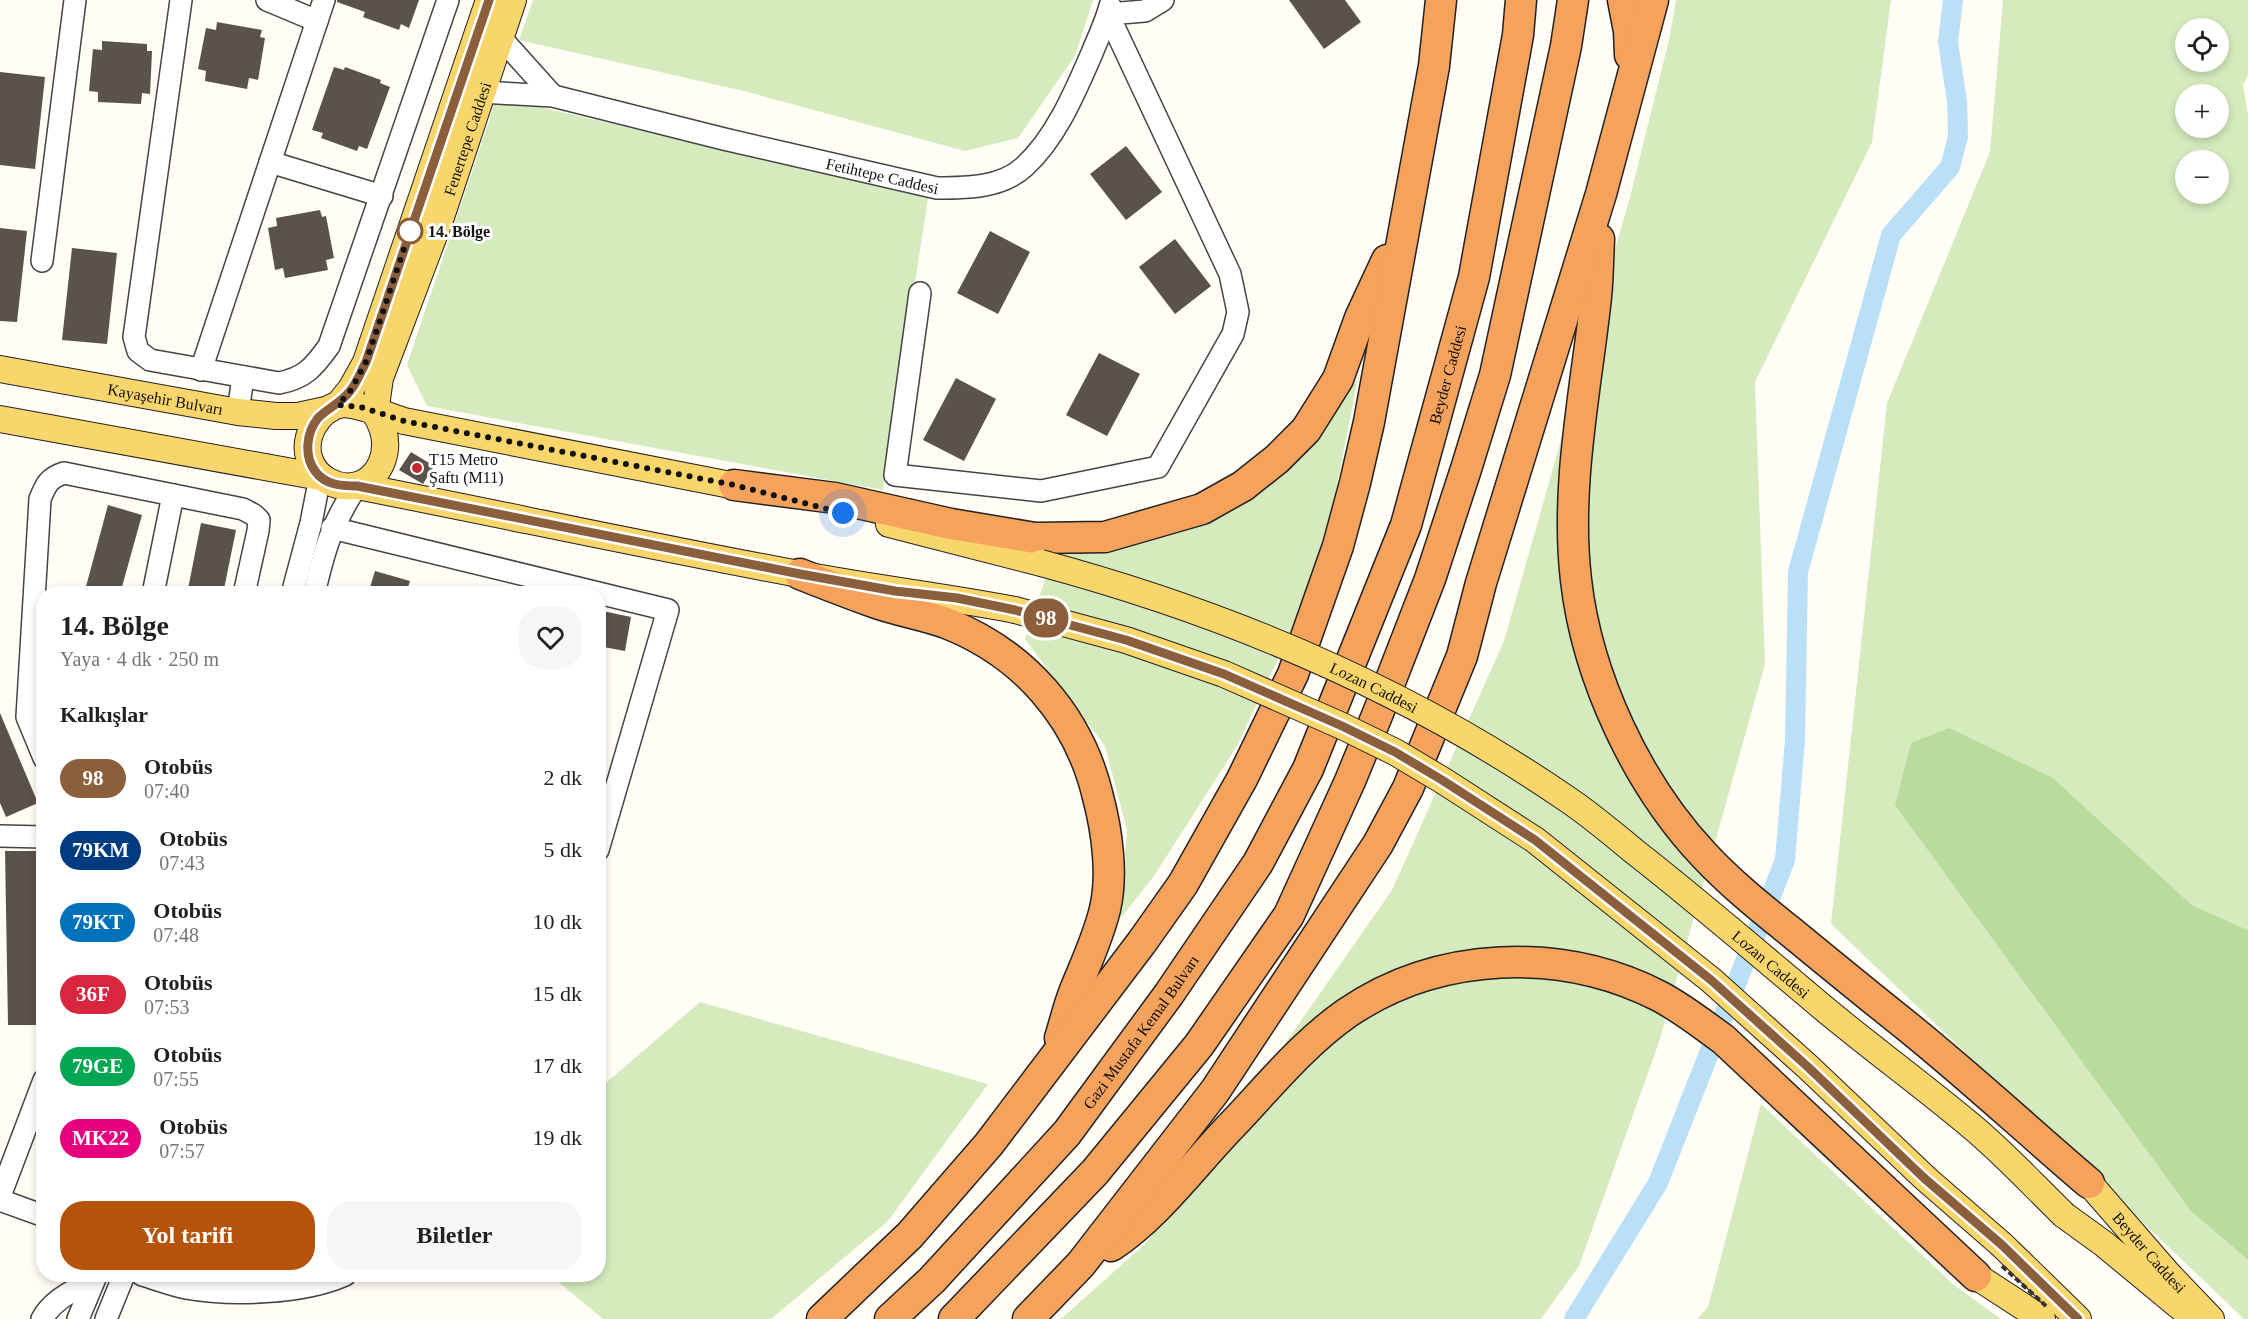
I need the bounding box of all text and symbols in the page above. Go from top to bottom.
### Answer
map controls [2175,18,2229,204]
button: locate [2175,18,2229,72]
street label: Fenertepe Caddesi [440,79,494,198]
button: + [2175,84,2229,138]
button: − [2175,150,2229,204]
street label: Fetihtepe Caddesi [824,154,941,197]
marker: 14. Bölge [397,218,423,244]
place label: 14. Bölge [428,223,490,241]
street label: Beyder Caddesi [1426,323,1469,426]
street label: Kayaşehir Bulvarı [106,380,225,418]
place label: T15 Metro Şaftı (M11) [429,451,504,487]
marker: T15 Metro Şaftı (M11) [410,461,424,475]
your location [828,498,858,528]
line badge: 98 [1019,598,1073,638]
button: heart [519,606,582,669]
text: 98 [1036,606,1057,630]
text: 14. Bölge [60,610,169,641]
text: Yaya · 4 dk · 250 m [60,648,219,670]
street label: Lozan Caddesi [1328,659,1421,716]
text: Kalkışlar [60,702,148,727]
text: Otobüs [144,754,212,779]
text: 2 dk [544,765,582,790]
text: 98 [83,766,104,790]
text: 07:40 [144,780,190,802]
text: Otobüs [159,826,228,851]
text: 5 dk [544,837,582,862]
text: 79KM [72,838,129,862]
text: 07:43 [159,852,205,874]
text: Otobüs [153,898,222,923]
text: 10 dk [533,909,582,934]
text: 79KT [72,910,123,934]
text: 07:48 [153,924,199,946]
street label: Lozan Caddesi [1729,927,1814,1002]
street label: Gazi Mustafa Kemal Bulvarı [1079,951,1202,1112]
text: Otobüs [144,970,212,995]
text: 15 dk [533,981,582,1006]
text: 36F [76,982,110,1006]
text: 07:53 [144,996,190,1018]
text: Otobüs [153,1042,222,1067]
text: 17 dk [533,1053,582,1078]
text: 79GE [72,1054,123,1078]
text: 07:55 [153,1068,199,1090]
text: Otobüs [159,1114,228,1139]
text: 19 dk [533,1125,582,1150]
text: MK22 [72,1126,129,1150]
text: 07:57 [159,1140,205,1162]
button: Yol tarifi [60,1201,315,1270]
button: Biletler [327,1201,582,1270]
street label: Beyder Caddesi [2110,1208,2190,1296]

